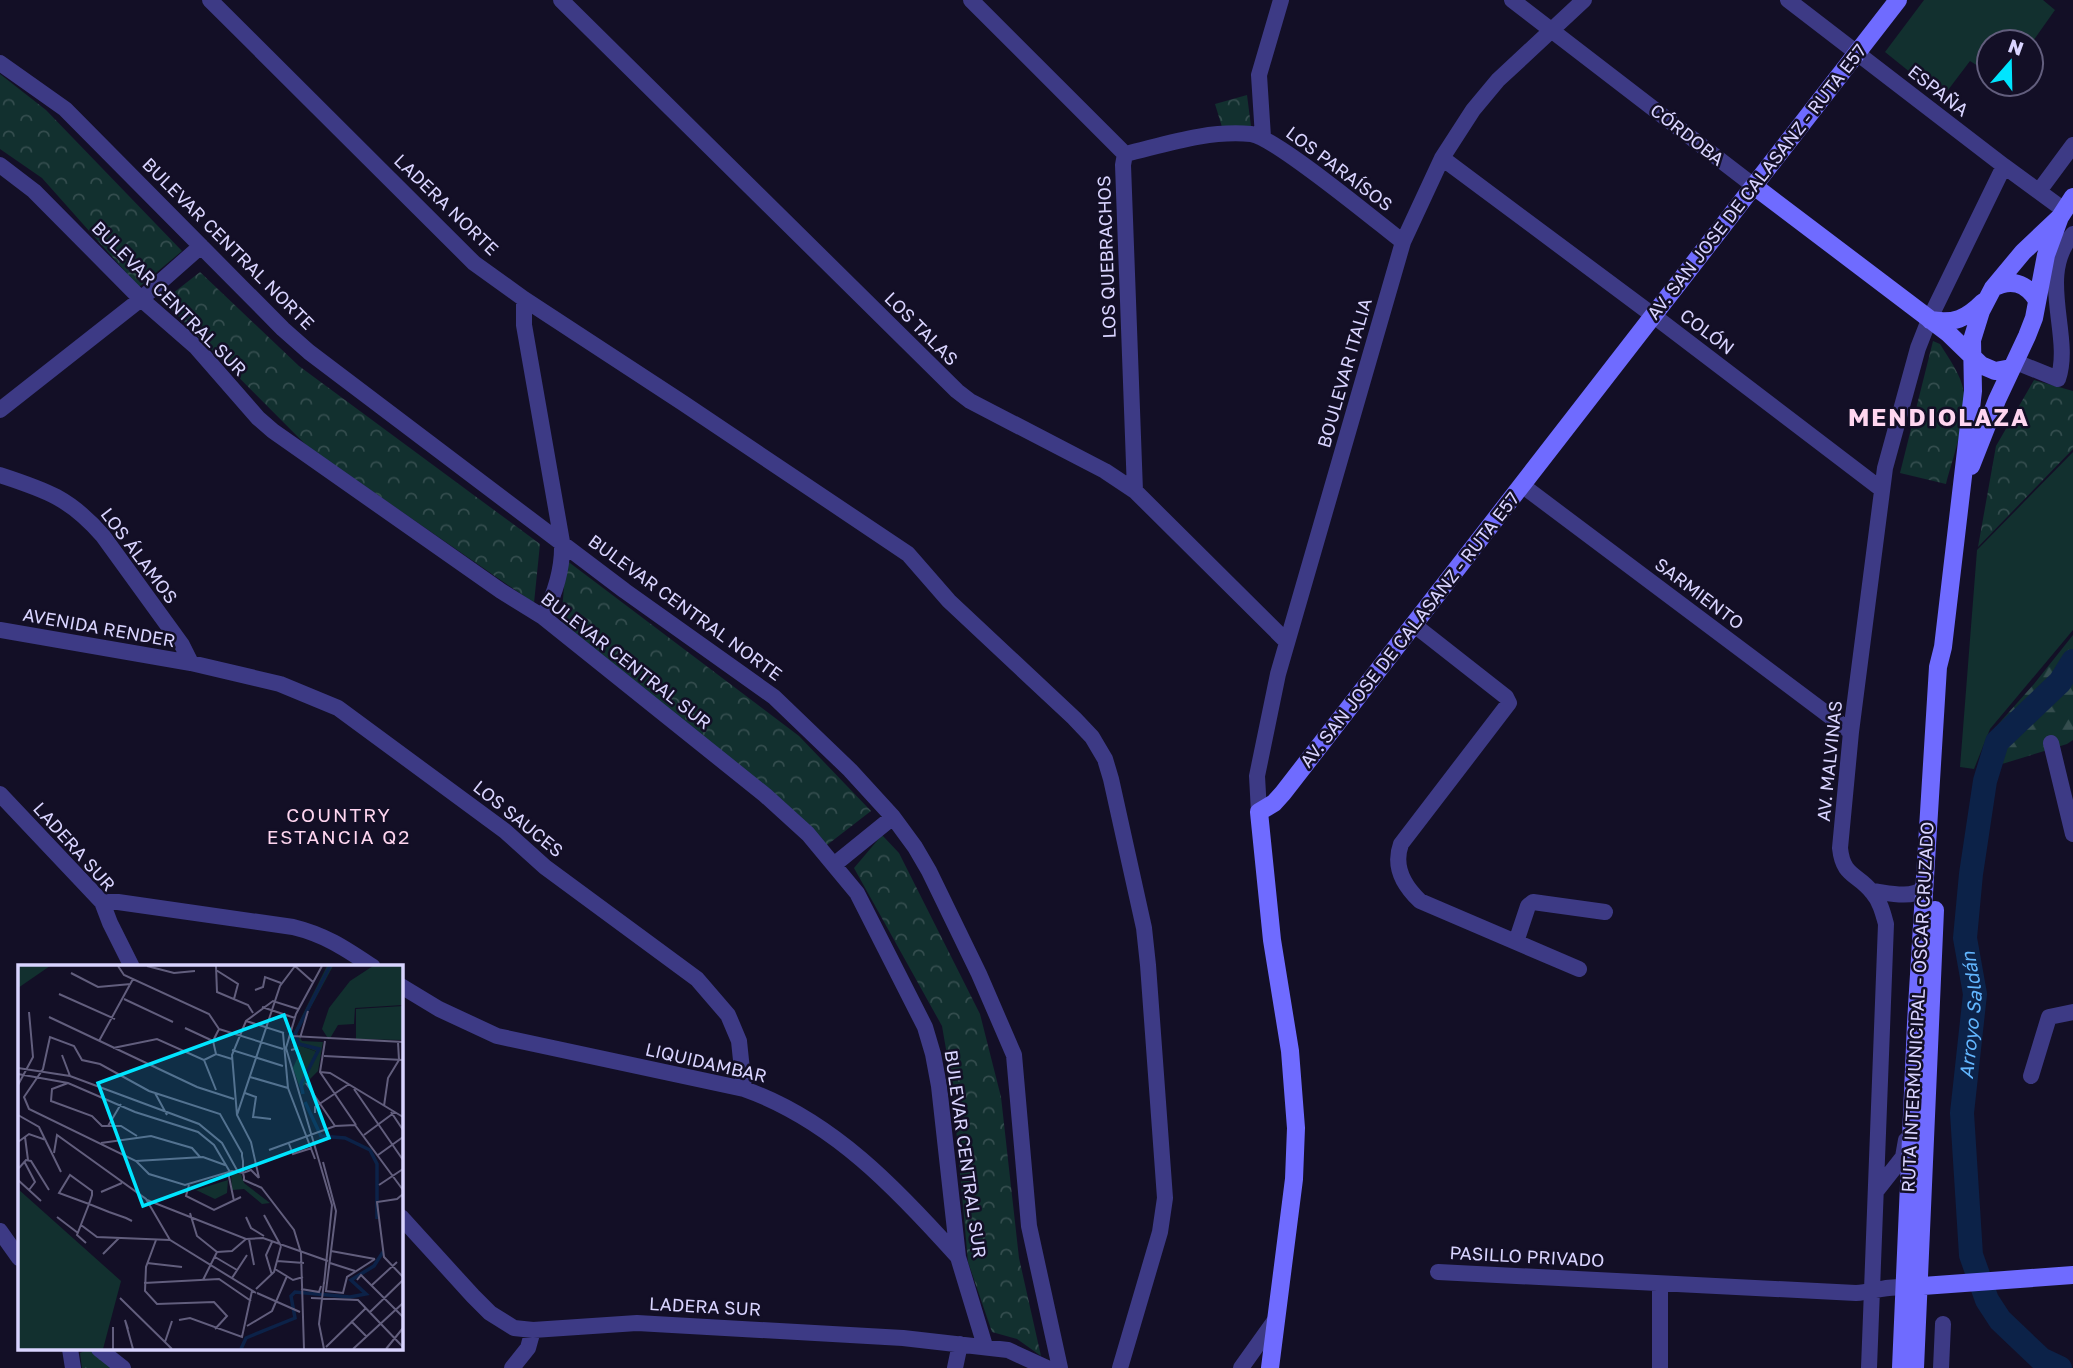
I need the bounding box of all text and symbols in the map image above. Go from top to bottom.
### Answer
north arrow [1975,28,2045,98]
text: N [2005,33,2027,60]
street label: AV. SAN JOSE DE CALASANZ - RUTA E57 [1642,39,1871,323]
street label: ESPAÑA [1904,60,1973,121]
street label: CÓRDOBA [1646,99,1729,170]
street label: LOS PARAÍSOS [1282,121,1397,215]
street label: LADERA NORTE [390,149,503,260]
street label: BULEVAR CENTRAL NORTE [138,153,319,334]
street label: LOS QUEBRACHOS [1092,175,1120,339]
street label: BULEVAR CENTRAL SUR [88,216,252,380]
street label: LOS TALAS [880,287,963,370]
street label: BOULEVAR ITALIA [1312,295,1376,450]
street label: COLÓN [1676,304,1739,359]
district label: MENDIOLAZA [1848,402,2030,431]
street label: AV. SAN JOSE DE CALASANZ - RUTA E57 [1295,487,1524,771]
street label: LOS ÁLAMOS [97,503,183,608]
street label: BULEVAR CENTRAL NORTE [584,529,787,685]
street label: SARMIENTO [1651,553,1748,634]
street label: BULEVAR CENTRAL SUR [537,587,716,733]
street label: AVENIDA RENDER [21,603,177,651]
street label: AV. MALVINAS [1812,699,1846,822]
street label: LOS SAUCES [469,775,568,861]
street label: LADERA SUR [29,797,120,895]
district label: COUNTRY ESTANCIA Q2 [267,803,411,848]
street label: RUTA INTERMUNICIPAL - OSCAR CRUZADO [1896,821,1938,1193]
water label: Arroyo Saldán [1954,949,1986,1080]
inset map [18,965,402,1350]
street label: LIQUIDAMBAR [643,1037,769,1087]
street label: BULEVAR CENTRAL SUR [940,1048,991,1259]
street label: PASILLO PRIVADO [1449,1241,1605,1271]
street label: LADERA SUR [648,1292,762,1320]

